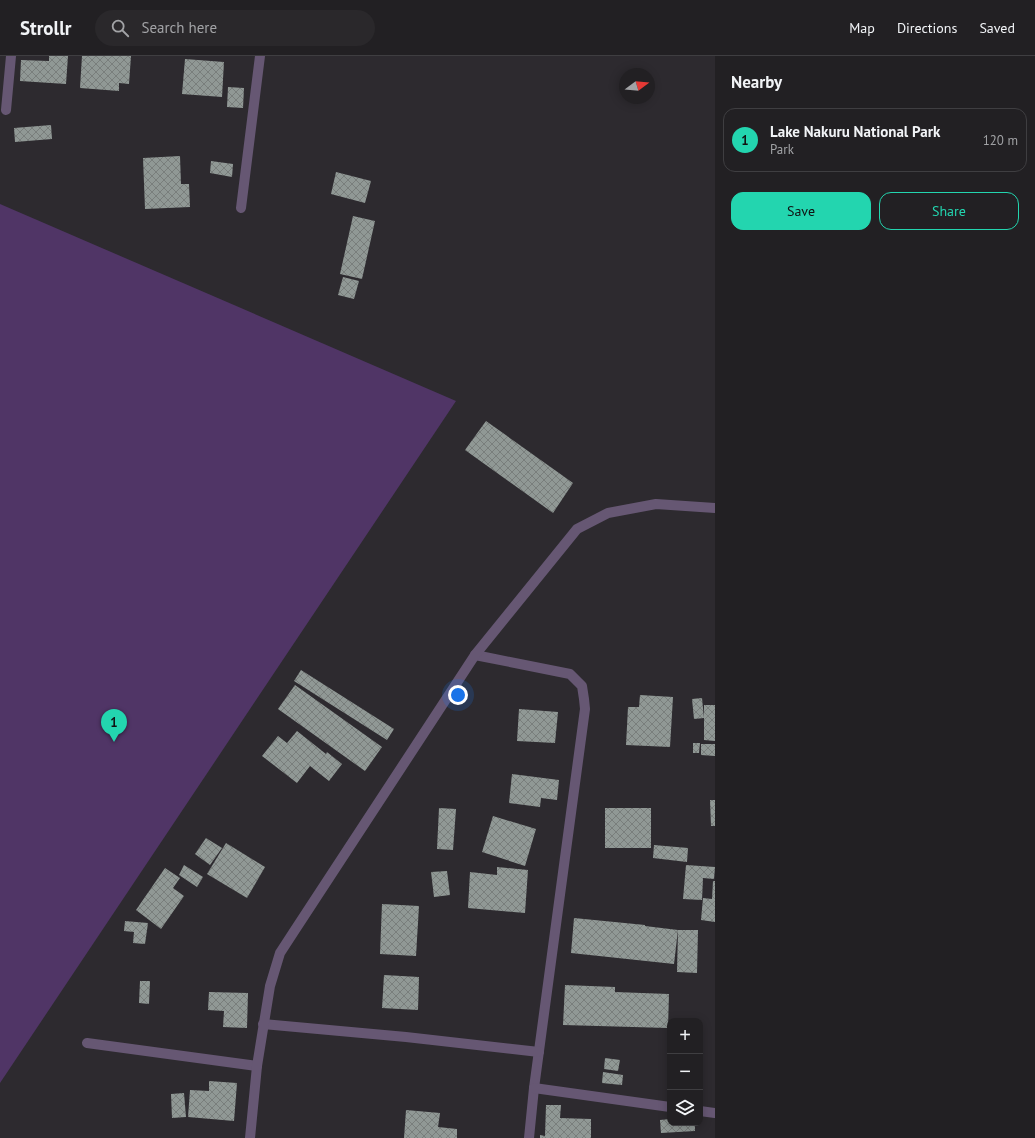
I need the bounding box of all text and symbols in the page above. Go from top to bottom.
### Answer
search box [95,10,375,46]
text: Strollr [20,16,71,40]
icon: search [109,17,131,39]
text: Search here [141,18,217,37]
text: Map [849,19,875,37]
text: Directions [897,19,957,37]
text: Saved [979,19,1015,37]
north arrow [619,68,655,104]
text: Nearby [731,71,782,93]
text: Lake Nakuru National Park [770,122,940,141]
text: 1 [741,132,749,149]
text: 120 m [983,132,1018,149]
text: Park [770,141,794,158]
button: Save [731,192,871,230]
button: Share [879,192,1019,230]
your location [448,685,468,705]
pin: 1 [101,709,127,742]
map controls [667,1018,703,1126]
button: + [667,1018,703,1054]
button: − [667,1054,703,1090]
button: layers [667,1090,703,1126]

